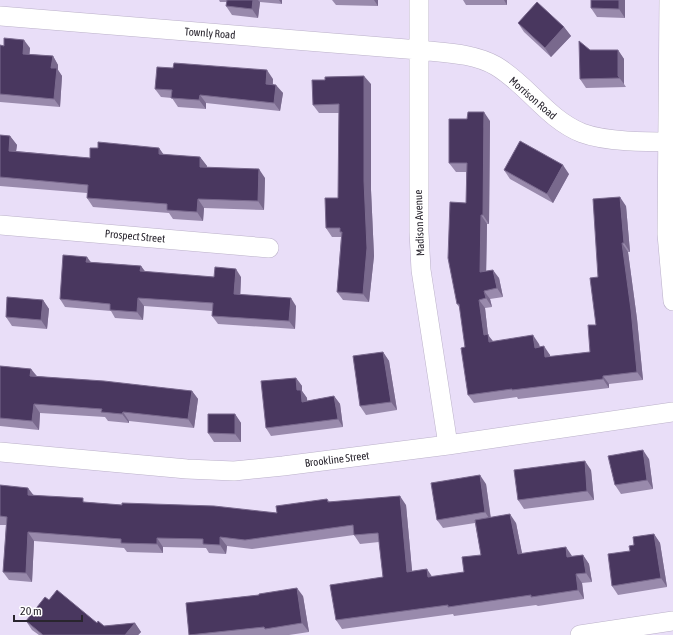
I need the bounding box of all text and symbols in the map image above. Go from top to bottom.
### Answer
street label: Townly Road [184,25,236,41]
street label: Morrison Road [507,74,559,122]
street label: Madison Avenue [412,190,426,256]
street label: Prospect Street [104,227,166,245]
street label: Brookline Street [304,449,370,469]
scale bar [14,597,82,623]
text: 20 m [20,604,42,618]

